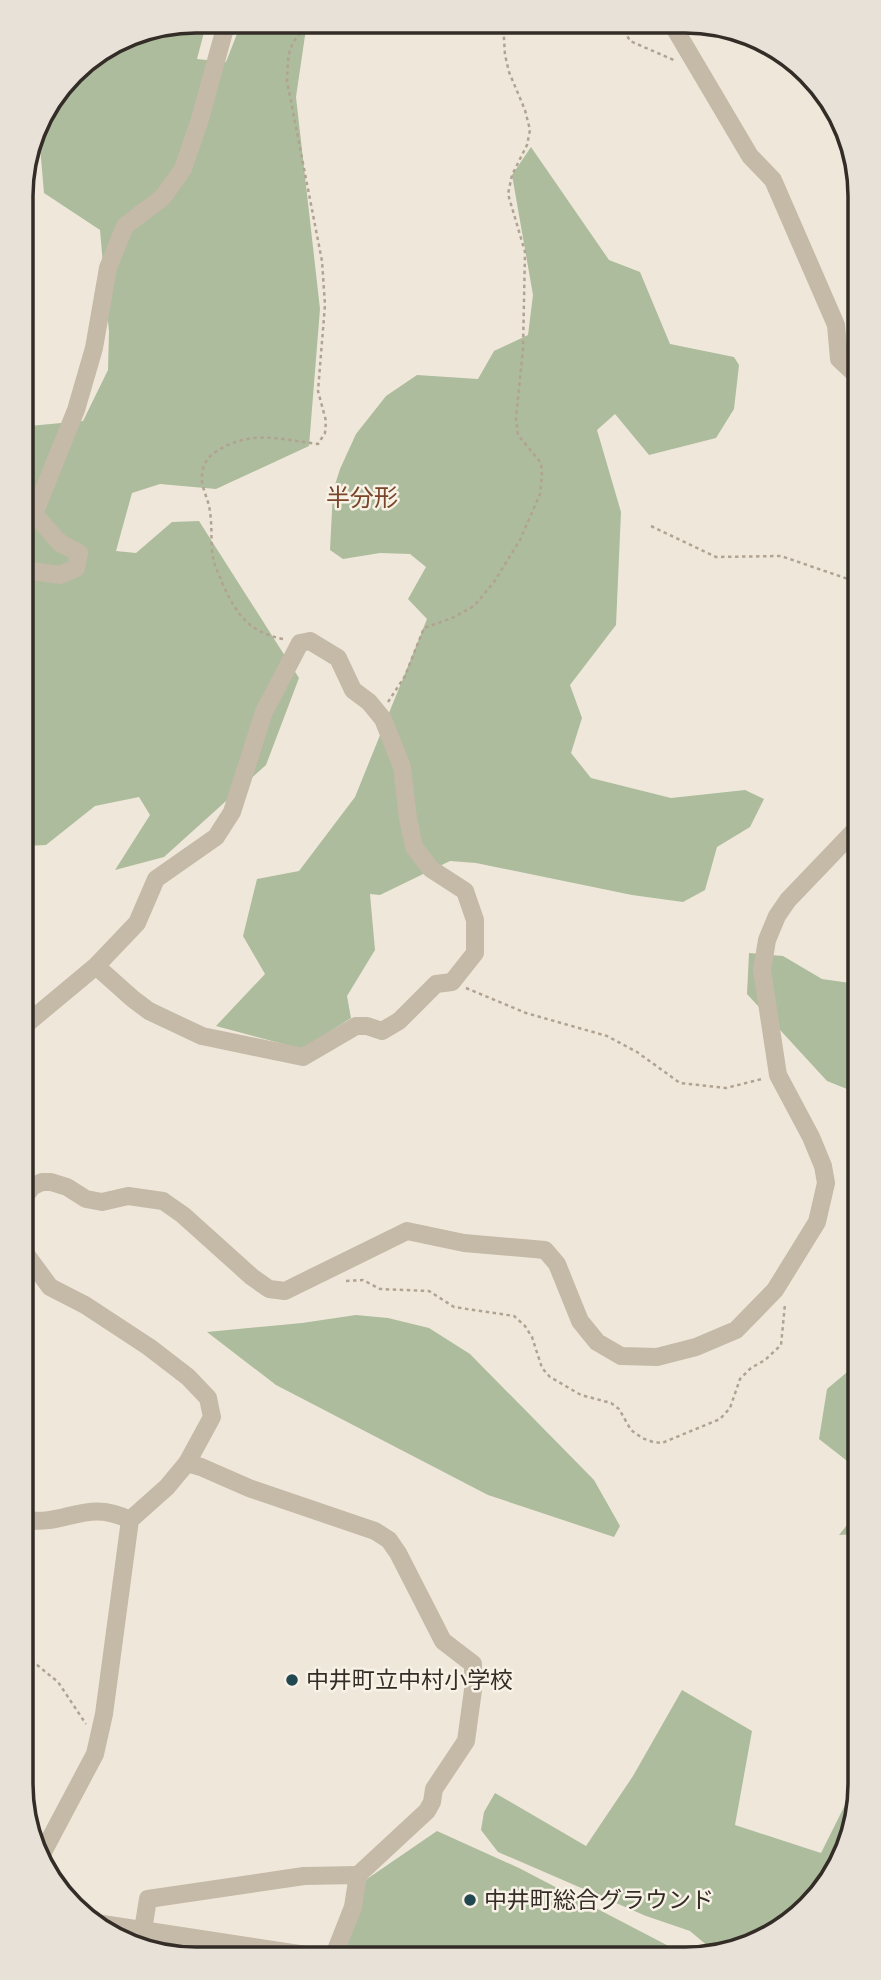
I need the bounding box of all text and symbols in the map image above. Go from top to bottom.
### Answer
district label: 半分形 [326,482,398,513]
place label: 中井町立中村小学校 [306,1665,513,1695]
marker: 中井町立中村小学校 [284,1672,300,1688]
place label: 中井町総合グラウンド [484,1885,714,1915]
marker: 中井町総合グラウンド [462,1892,478,1908]

